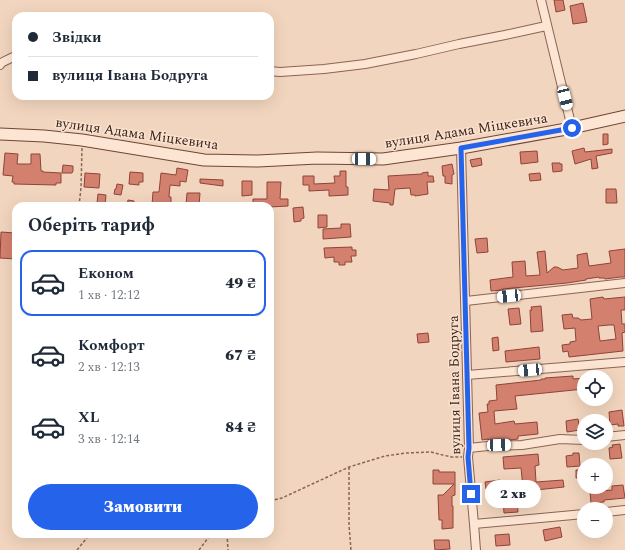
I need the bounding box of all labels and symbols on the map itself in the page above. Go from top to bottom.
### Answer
car [556,85,574,111]
street label: вулиця Адама Міцкевича [383,107,549,154]
street label: вулиця Адама Міцкевича [54,112,220,155]
route start [563,119,581,137]
car [352,153,376,165]
car [496,289,522,303]
street label: вулиця Івана Бодруга [443,315,466,455]
car [518,363,542,377]
car [487,439,511,451]
callout: 2 хв [485,480,541,508]
route end [462,485,480,503]

